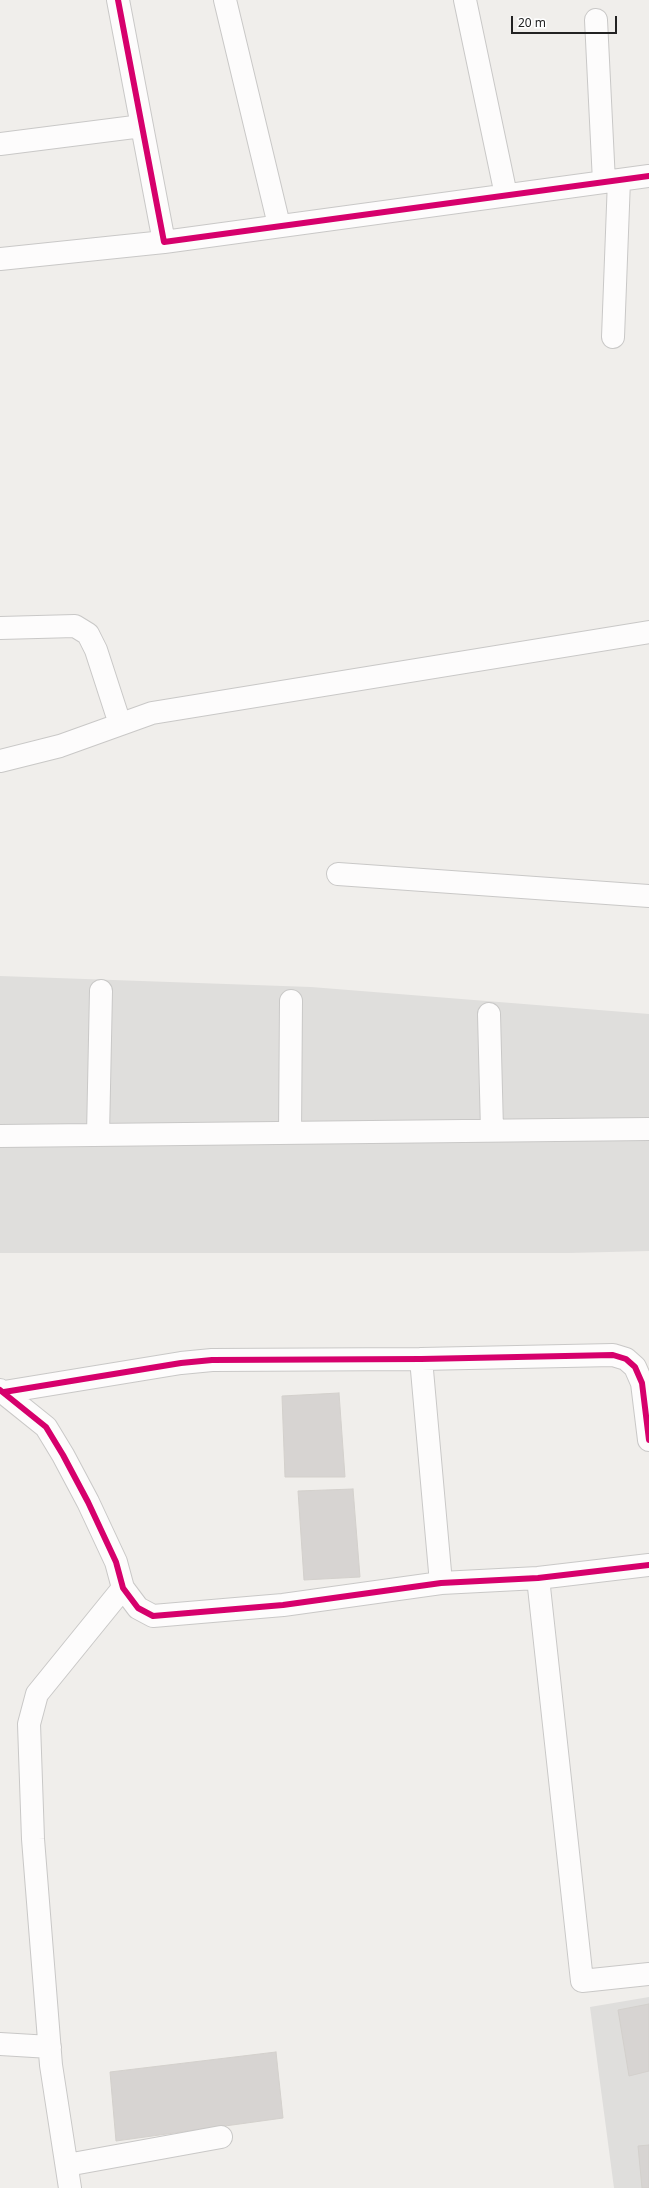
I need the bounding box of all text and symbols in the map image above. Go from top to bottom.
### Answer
scale bar [513,8,619,34]
text: 20 m [518,14,546,31]

